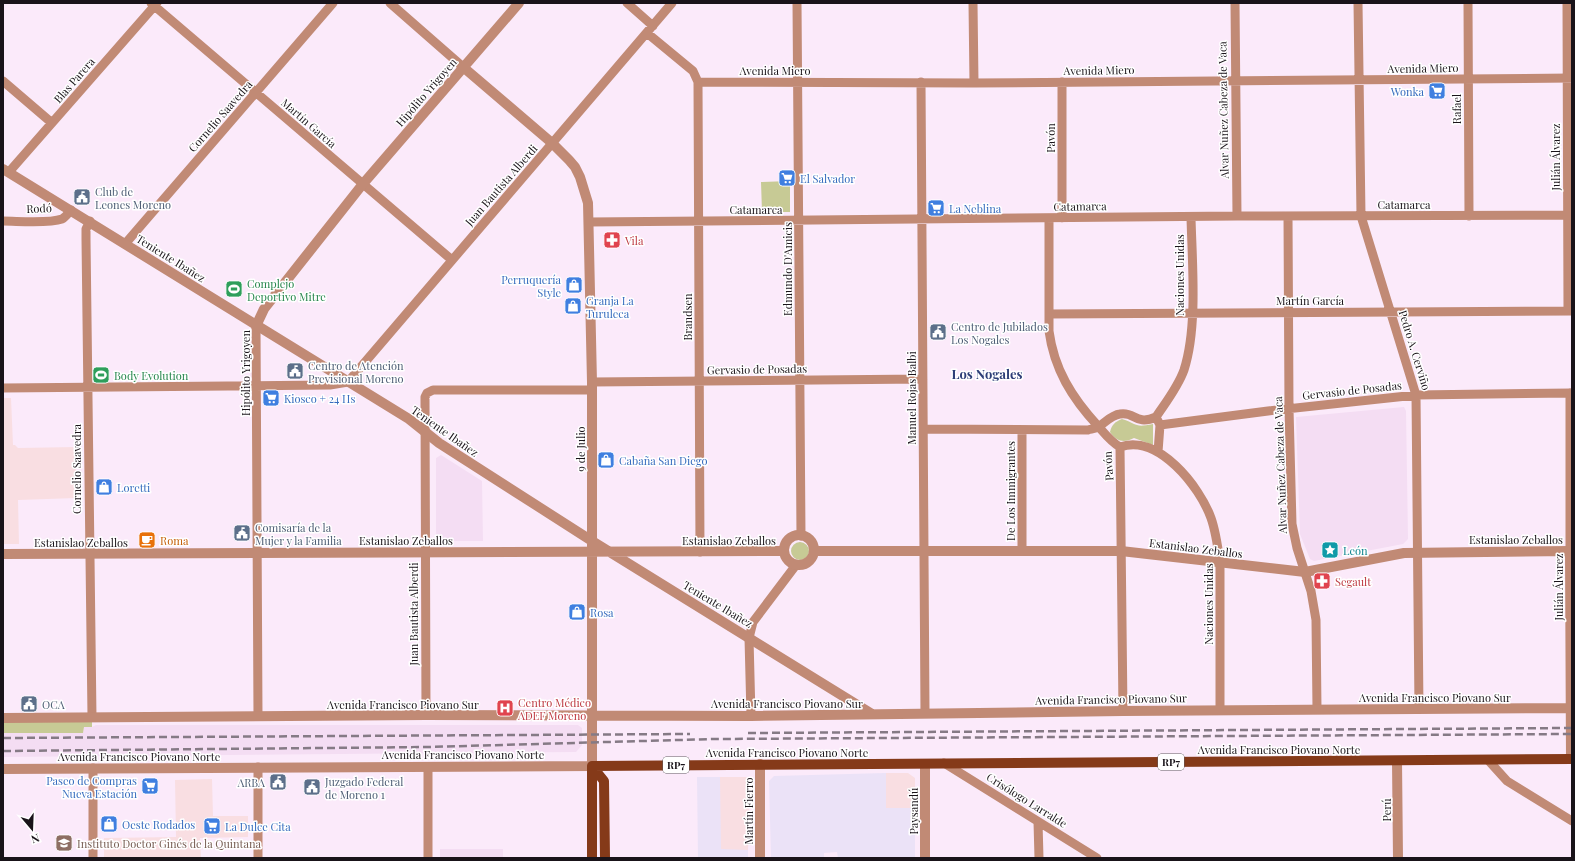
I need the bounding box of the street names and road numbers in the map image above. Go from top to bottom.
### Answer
street label: Alvar Nuñez Cabeza de Vaca [1214,41,1232,180]
street label: Blas Parera [50,54,98,106]
street label: Hipólito Yrigoyen [392,54,460,129]
street label: Avenida Miero [1386,60,1459,76]
street label: Avenida Miero [1062,62,1135,78]
street label: Avenida Miero [738,63,811,78]
street label: Cornelio Saavedra [185,77,256,155]
street label: Rafael [1449,94,1464,124]
street label: Martín García [278,95,340,151]
street label: Pavón [1043,123,1058,153]
street label: Julián Álvarez [1548,124,1563,191]
street label: Juan Bautista Alberdi [461,141,540,230]
street label: Catamarca [1377,197,1431,212]
street label: Catamarca [1053,198,1107,214]
street label: Rodó [26,200,52,216]
street label: Catamarca [729,202,783,217]
street label: Edmundo D'Amicis [780,222,795,316]
street label: Teniente Ibañez [134,231,208,285]
street label: Naciones Unidas [1172,234,1187,316]
street label: Brandsen [680,293,695,341]
street label: Martín García [1276,293,1345,308]
street label: Pedro A. Cerviño [1396,308,1434,392]
street label: Hipólito Yrigoyen [238,330,253,416]
street label: Manuel Rojas Balbi [904,351,919,445]
street label: Gervasio de Posadas [707,361,807,377]
street label: Gervasio de Posadas [1301,377,1403,403]
street label: Alvar Nuñez Cabeza de Vaca [1270,396,1290,535]
street label: Teniente Ibañez [408,402,482,460]
street label: Cornelio Saavedra [69,423,84,514]
street label: 9 de Julio [573,426,588,472]
street label: De Los Immigrantes [1003,441,1018,541]
street label: Pavón [1099,450,1117,481]
street label: Estanislao Zeballos [1469,532,1563,547]
street label: Estanislao Zeballos [359,533,453,548]
street label: Estanislao Zeballos [682,533,776,548]
street label: Estanislao Zeballos [34,535,128,550]
street label: Estanislao Zeballos [1148,535,1244,561]
street label: Julián Álvarez [1551,554,1566,621]
street label: Juan Bautista Alberdi [406,562,421,667]
street label: Naciones Unidas [1201,563,1216,645]
street label: Teniente Ibañez [680,577,756,631]
street label: Avenida Francisco Piovano Sur [1034,690,1187,708]
street label: Avenida Francisco Piovano Sur [1358,690,1511,705]
street label: Avenida Francisco Piovano Sur [710,696,863,711]
street label: Avenida Francisco Piovano Sur [326,697,479,712]
street label: Avenida Francisco Piovano Norte [1197,742,1361,757]
street label: Avenida Francisco Piovano Norte [705,745,869,760]
street label: Avenida Francisco Piovano Norte [381,747,545,762]
street label: Avenida Francisco Piovano Norte [57,749,221,764]
road number: RP7 [1158,754,1184,770]
road number: RP7 [663,757,689,773]
street label: Crisólogo Larralde [984,769,1070,831]
street label: Martín Fierro [741,778,756,844]
street label: Paysandú [906,787,921,834]
street label: Perú [1379,798,1394,822]

